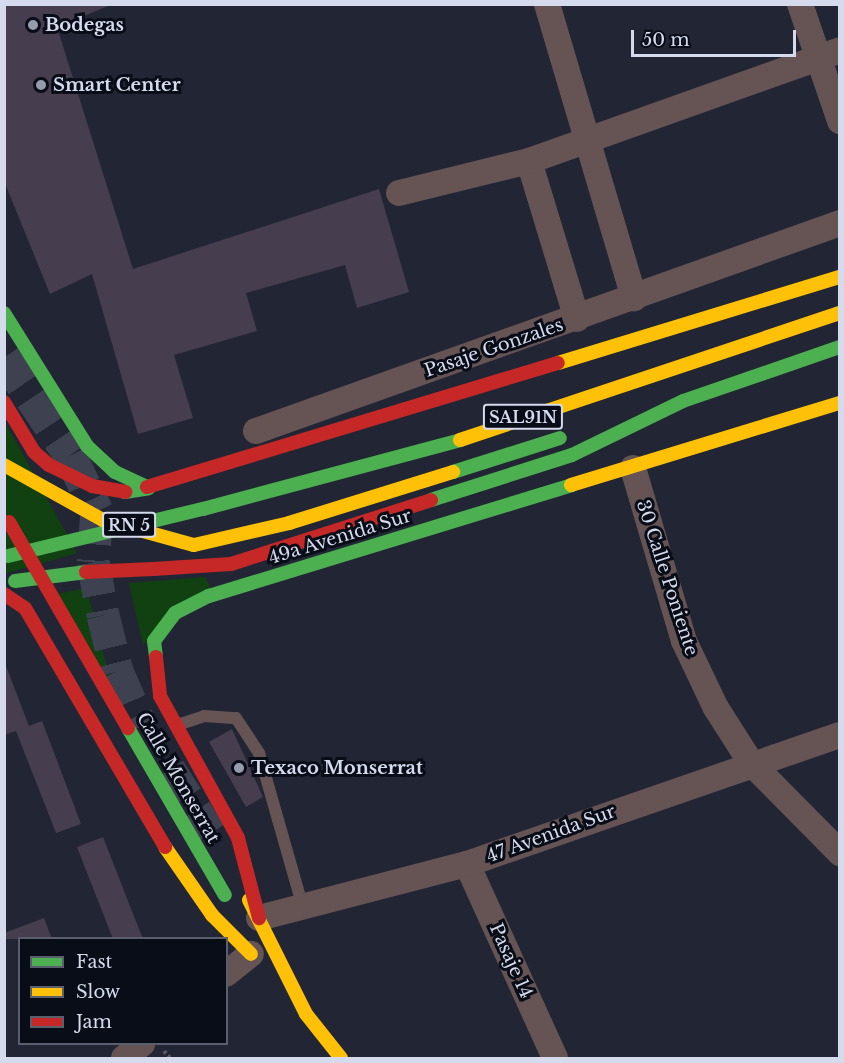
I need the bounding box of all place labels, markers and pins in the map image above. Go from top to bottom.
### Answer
place label: Bodegas [45,14,124,36]
marker: Bodegas [26,18,40,32]
place label: Smart Center [53,74,181,96]
marker: Smart Center [34,78,48,92]
place label: Texaco Monserrat [251,757,423,779]
marker: Texaco Monserrat [232,761,246,775]

